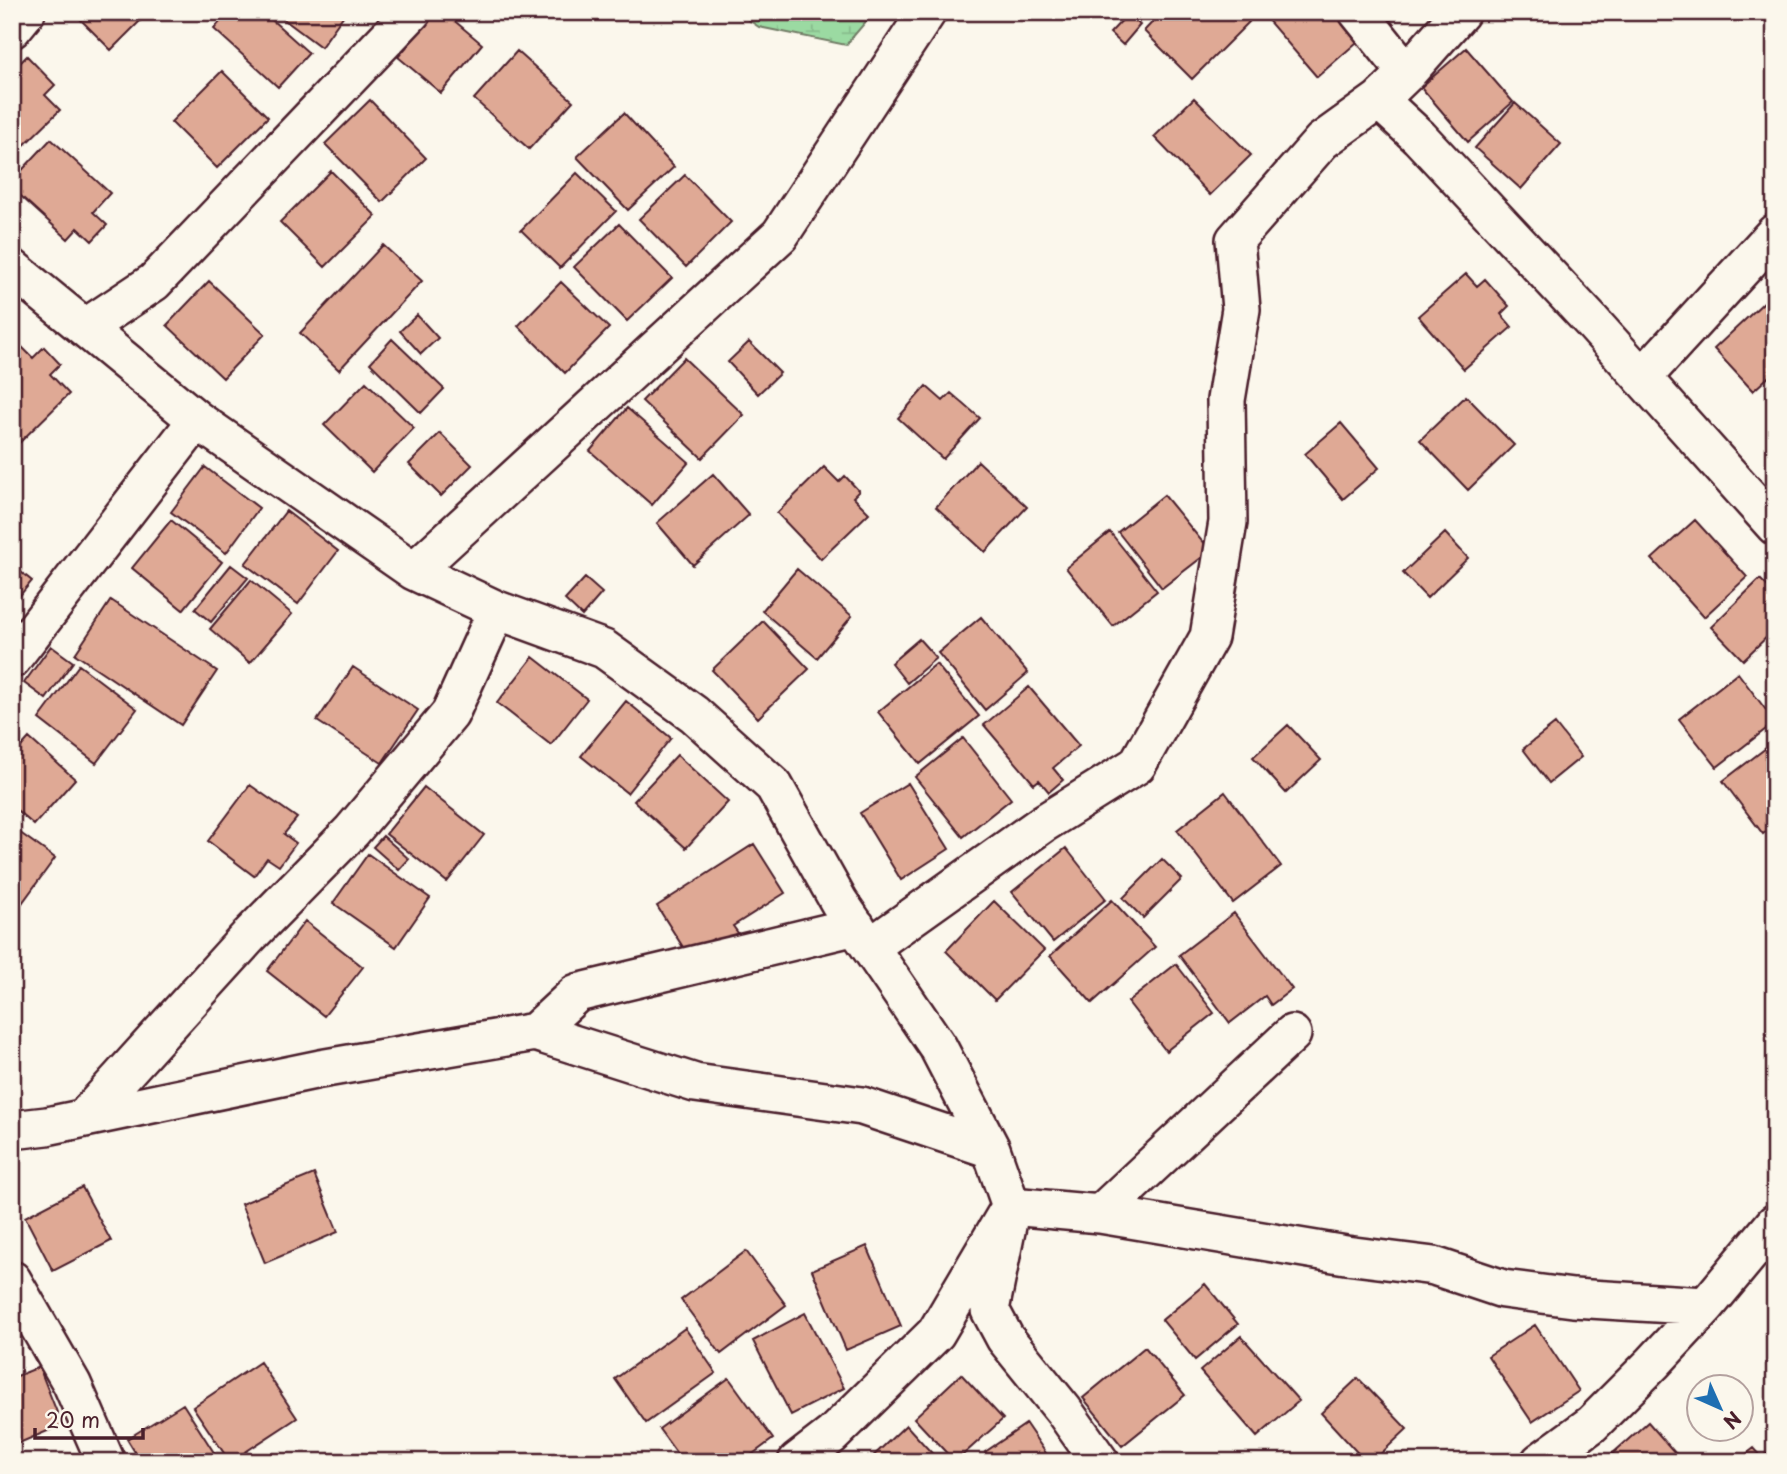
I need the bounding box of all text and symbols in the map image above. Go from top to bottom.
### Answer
north arrow [1686,1372,1756,1442]
scale bar [35,1397,144,1441]
text: 20 m [46,1403,100,1435]
text: N [1718,1406,1748,1436]

